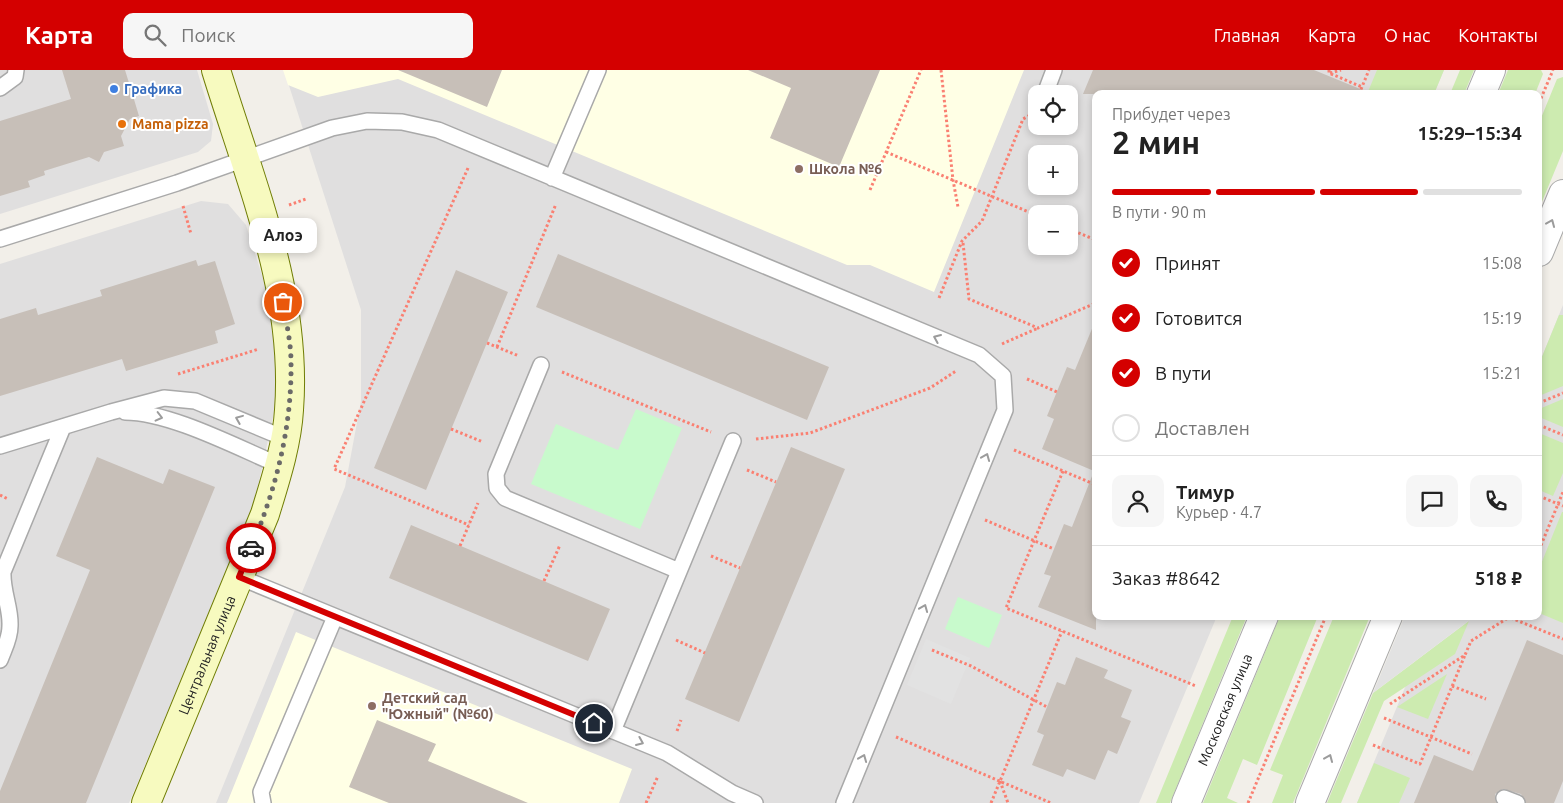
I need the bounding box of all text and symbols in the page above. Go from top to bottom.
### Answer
search box [123,13,473,58]
icon: search [141,21,169,49]
text: Карта [25,22,93,49]
text: Поиск [181,24,235,46]
text: Главная [1214,25,1280,45]
text: Карта [1308,25,1356,45]
text: О нас [1384,25,1430,45]
text: Контакты [1458,25,1538,45]
place label: Графика [124,81,182,97]
marker: Графика [108,83,120,95]
map controls [1028,85,1078,255]
button: locate [1028,85,1078,135]
text: Прибудет через [1112,105,1231,123]
place label: Mama pizza [132,116,209,132]
marker: Mama pizza [116,118,128,130]
text: 15:29–15:34 [1417,122,1522,144]
text: 2 мин [1112,124,1200,160]
button: + [1028,145,1078,195]
place label: Школа №6 [809,161,882,177]
marker: Школа №6 [793,163,805,175]
text: В пути · 90 m [1112,203,1206,221]
button: − [1028,205,1078,255]
callout: Алоэ [249,217,317,252]
one-way arrow [1545,219,1555,228]
text: Алоэ [263,226,303,244]
icon: check [1112,249,1140,277]
text: Принят [1155,252,1220,274]
text: 15:08 [1482,254,1522,272]
pin [262,281,304,323]
icon: bag [269,288,297,316]
icon: check [1112,304,1140,332]
text: Готовится [1155,307,1242,329]
text: 15:19 [1482,309,1522,327]
one-way arrow [933,333,942,344]
icon: check [1112,359,1140,387]
text: В пути [1155,362,1212,384]
text: 15:21 [1482,364,1522,382]
one-way arrow [155,411,164,422]
one-way arrow [236,415,244,425]
text: Доставлен [1155,417,1250,439]
one-way arrow [979,453,990,462]
button: person [1112,475,1164,527]
button: chat [1406,475,1458,527]
button: phone [1470,475,1522,527]
text: Тимур [1176,481,1235,503]
text: Курьер · 4.7 [1176,503,1262,521]
courier [226,523,276,573]
icon: car [237,534,265,562]
text: Заказ #8642 [1112,567,1221,589]
text: 518 ₽ [1475,567,1522,589]
street label: Центральная улица [175,593,239,717]
one-way arrow [919,604,929,612]
street label: Московская улица [1194,651,1255,768]
place label: Детский сад "Южный" (№60) [382,690,494,722]
marker: Детский сад "Южный" (№60) [366,700,378,712]
pin [573,702,615,744]
icon: home [580,709,608,737]
one-way arrow [635,736,644,747]
one-way arrow [856,754,867,763]
one-way arrow [1322,754,1333,763]

